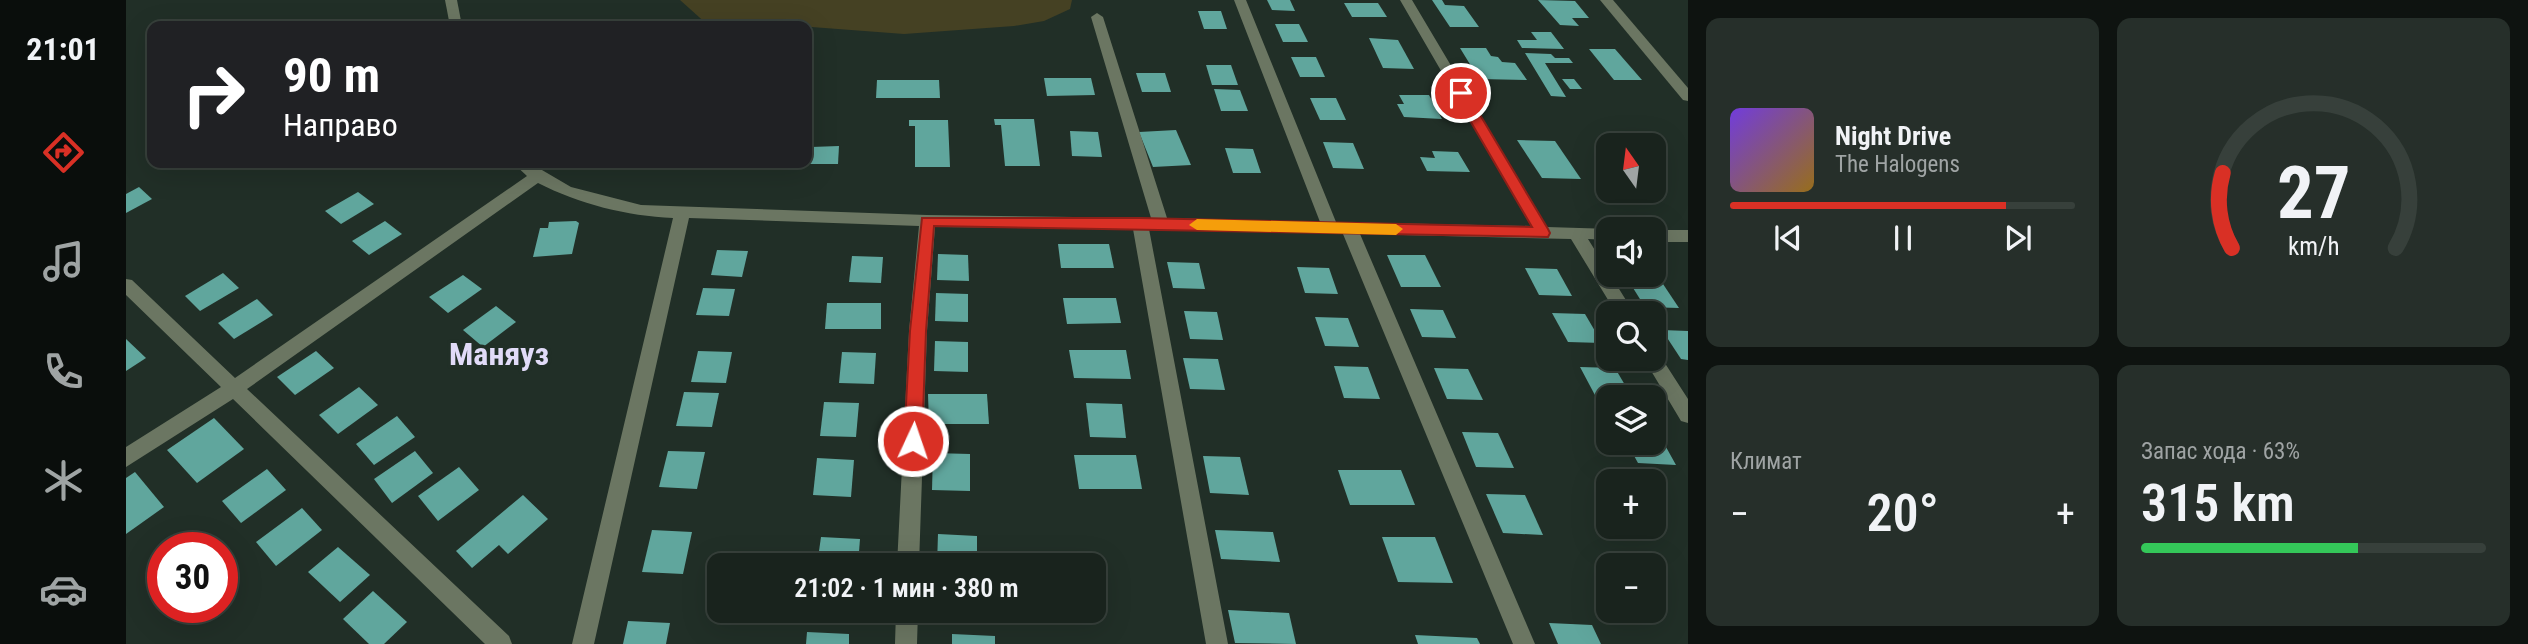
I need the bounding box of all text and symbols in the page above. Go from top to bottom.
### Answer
text: 21:01 [26,30,100,68]
text: 90 m [283,47,380,104]
icon: right [168,49,259,140]
pin [1431,63,1491,123]
icon: arrive [1442,74,1480,112]
text: Направо [283,106,398,144]
text: Night Drive [1835,121,1951,151]
icon: directions [39,128,88,177]
north arrow [1596,133,1666,203]
map controls [1596,133,1666,623]
text: The Halogens [1835,151,1960,178]
text: 27 [2277,151,2350,237]
button: sound [1596,217,1666,287]
icon: previous [1769,219,1807,257]
icon: pause [1884,219,1922,257]
icon: next [1999,219,2037,257]
text: km/h [2288,232,2339,261]
icon: music [39,237,88,286]
button: search [1596,301,1666,371]
district label: Маняуз [449,335,549,373]
icon: phone [39,347,88,396]
button: layers [1596,385,1666,455]
position arrow [876,404,950,478]
text: Запас хода · 63% [2141,438,2300,465]
text: Климат [1730,448,1802,475]
icon: climate [39,456,88,505]
button: + [1596,469,1666,539]
text: 315 km [2141,473,2295,534]
text: 20° [1866,483,1939,544]
text: − [1730,492,1749,536]
text: + [2056,492,2075,536]
speed limit sign: 30 [147,532,238,623]
button: − [1596,553,1666,623]
icon: car [39,565,88,614]
text: 21:02 · 1 мин · 380 m [794,573,1019,603]

